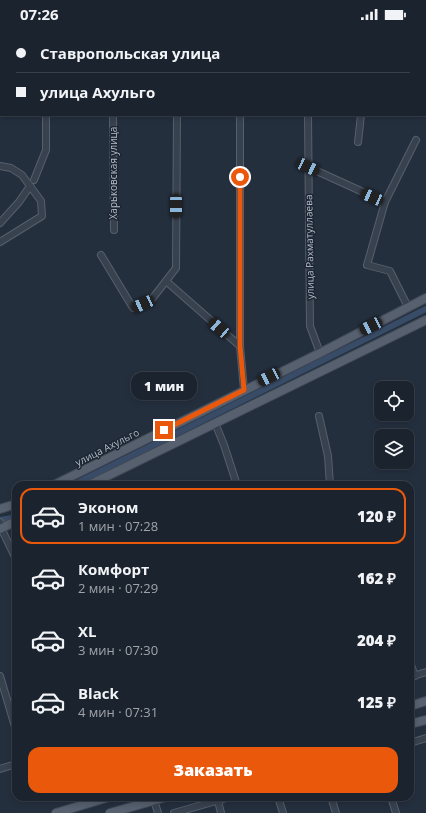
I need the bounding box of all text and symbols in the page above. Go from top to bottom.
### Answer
text: 07:26 [20,4,59,24]
text: Ставропольская улица [40,43,220,63]
text: улица Ахульго [40,82,155,102]
street label: Харьковская улица [106,127,120,219]
car [295,156,321,178]
route start [231,168,249,186]
car [359,187,385,207]
car [170,194,182,218]
street label: улица Рахматуллаева [301,194,317,300]
car [130,294,156,314]
car [358,315,384,337]
car [206,316,232,340]
car [256,366,282,388]
callout: 1 мин [131,372,197,400]
text: 1 мин [144,377,184,395]
map controls [374,381,414,469]
button: locate [374,381,414,421]
route end [155,421,173,439]
street label: улица Ахульго [73,425,141,469]
button: layers [374,429,414,469]
text: Эконом [78,497,138,517]
icon: car [30,498,66,534]
text: 120 ₽ [357,506,396,526]
text: 1 мин · 07:28 [78,517,158,535]
text: Комфорт [78,559,149,579]
icon: car [30,560,66,596]
text: 162 ₽ [357,568,396,588]
text: 2 мин · 07:29 [78,579,158,597]
text: XL [78,621,96,641]
icon: car [30,622,66,658]
text: 204 ₽ [357,630,396,650]
text: 3 мин · 07:30 [78,641,158,659]
text: Black [78,683,119,703]
icon: car [30,684,66,720]
text: 125 ₽ [357,692,396,712]
text: 4 мин · 07:31 [78,703,158,721]
button: Заказать [28,747,398,793]

